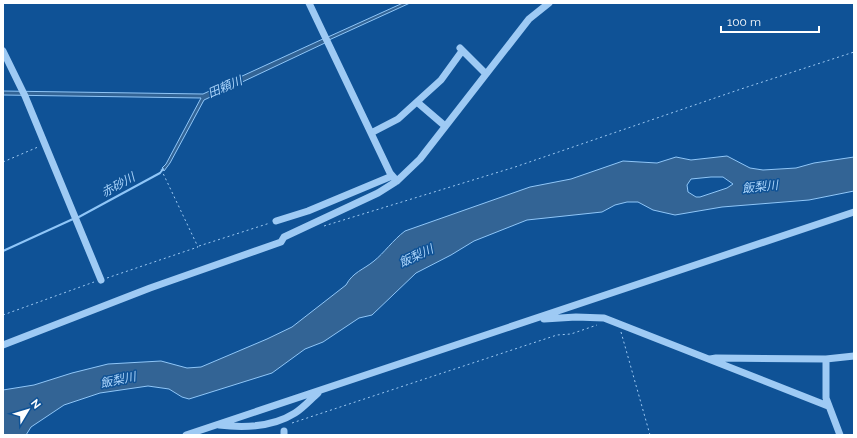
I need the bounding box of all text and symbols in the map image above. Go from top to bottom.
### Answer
scale bar [721,8,819,34]
text: 100 m [727,15,761,29]
water label: 田頼川 [206,73,246,100]
water label: 赤砂川 [99,169,139,200]
water label: 飯梨川 [741,178,781,196]
water label: 飯梨川 [397,241,437,270]
water label: 飯梨川 [99,369,139,391]
north arrow [8,390,48,430]
text: N [28,397,43,411]

